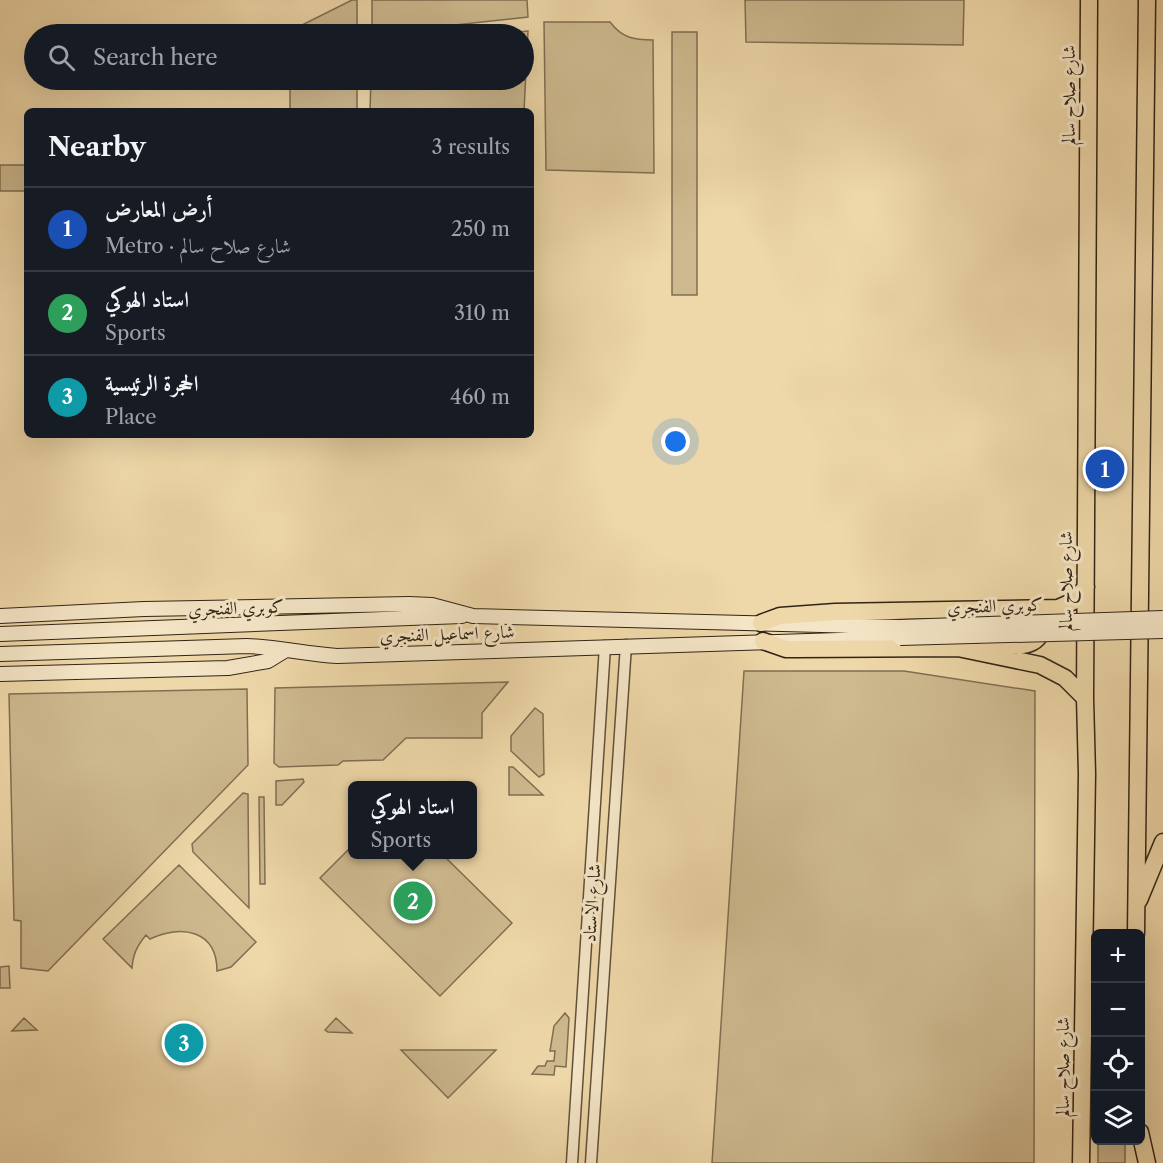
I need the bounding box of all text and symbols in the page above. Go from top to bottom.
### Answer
search box [24,24,534,90]
icon: search [45,41,78,74]
text: Search here [93,44,218,71]
street label: شارع صلاح سالم [1058,45,1085,145]
text: Nearby [48,131,146,163]
text: 3 results [432,135,510,159]
text: أرض المعارض [105,196,212,223]
text: 1 [63,217,72,241]
text: 250 m [451,217,510,241]
text: Metro · شارع صلاح سالم [105,234,291,258]
text: استاد الهوكي [105,286,189,313]
text: 2 [62,301,73,325]
text: 310 m [454,301,510,325]
text: Sports [105,321,166,345]
text: الحجرة الرئيسية [105,370,199,397]
text: 3 [62,385,73,409]
text: 460 m [450,385,510,409]
text: Place [105,405,156,429]
your location [661,427,690,456]
pin: 1 [1086,446,1124,492]
street label: شارع صلاح سالم [1055,531,1082,631]
street label: كوبري الفنجري [947,593,1043,623]
street label: كوبري الفنجري [188,595,284,625]
street label: شارع اسماعيل الفنجري [379,621,515,651]
popup [348,781,477,859]
text: استاد الهوكي [370,793,455,820]
text: Sports [370,828,431,852]
street label: شارع الاستاد [578,863,610,943]
pin: 2 [394,878,432,924]
map controls [1091,929,1145,1145]
button: + [1091,929,1145,983]
button: − [1091,983,1145,1037]
street label: شارع صلاح سالم [1052,1017,1079,1117]
pin: 3 [164,1020,204,1066]
button: locate [1091,1037,1145,1091]
button: layers [1091,1091,1145,1145]

